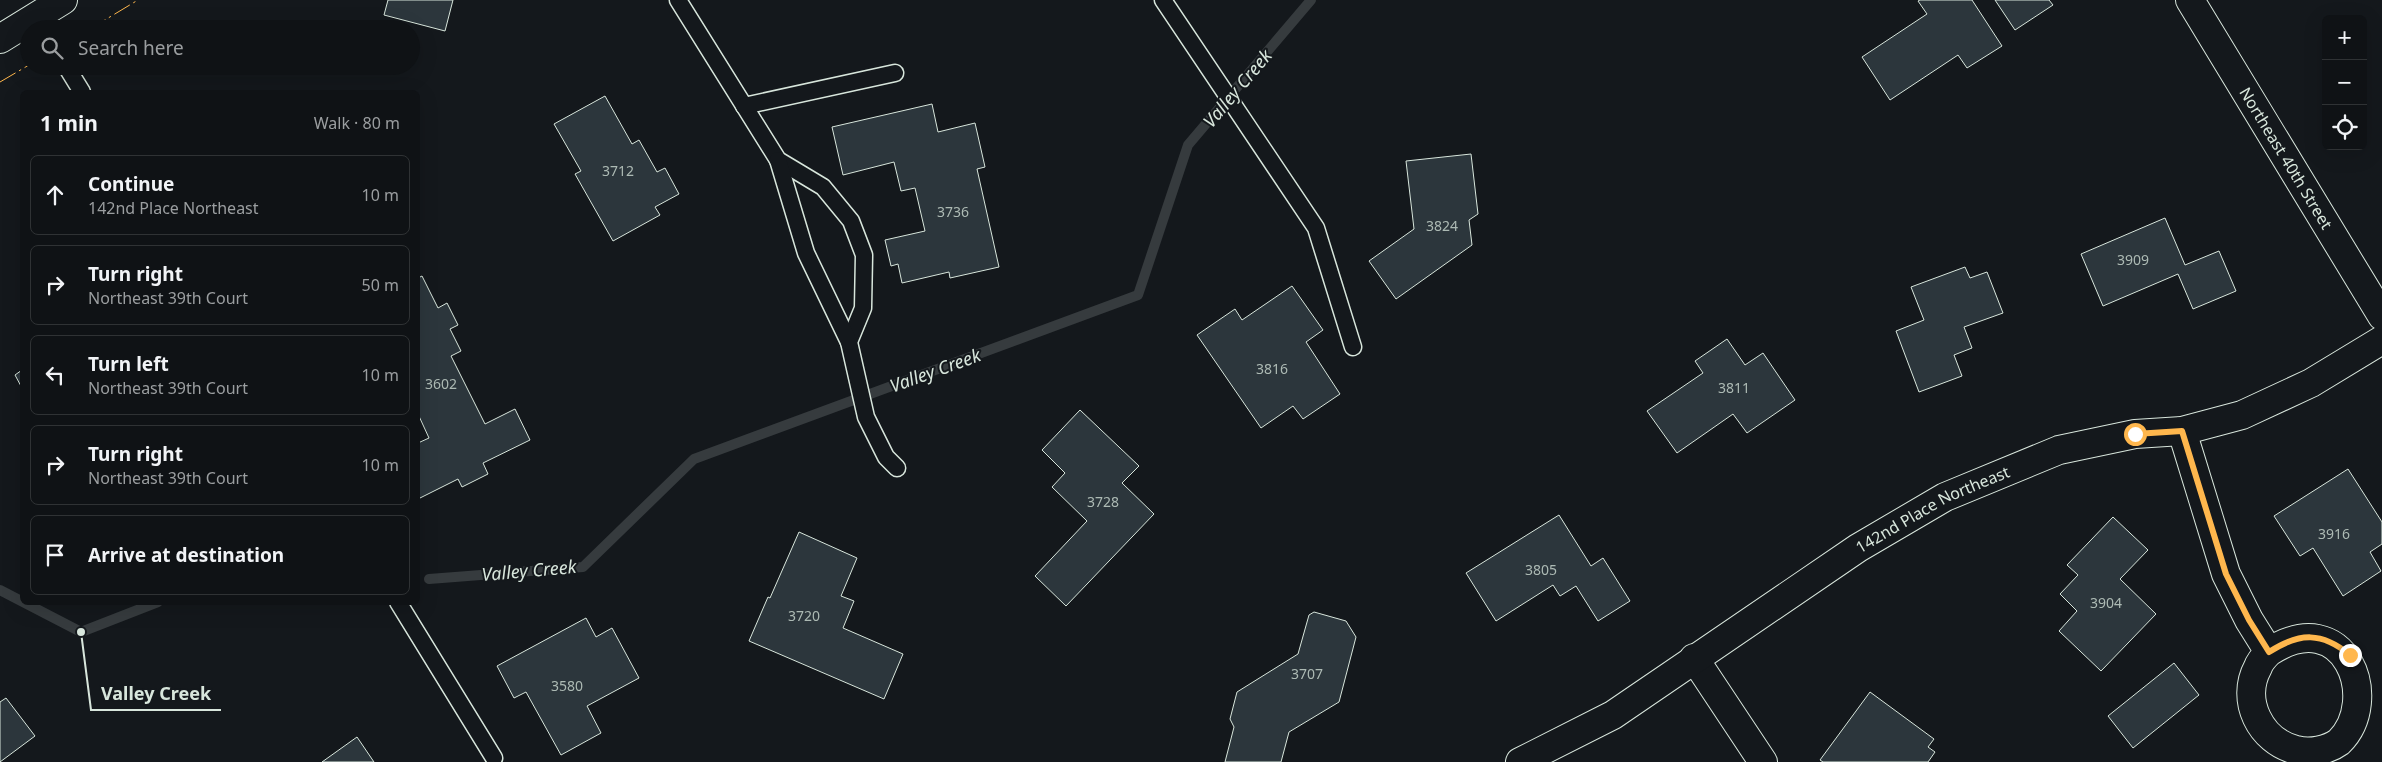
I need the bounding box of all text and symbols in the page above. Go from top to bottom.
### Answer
map controls [2322,15,2367,150]
button: + [2322,15,2367,60]
search box [20,20,420,75]
icon: search [38,34,66,62]
text: Search here [78,35,184,61]
water label: Valley Creek [1197,43,1277,132]
button: − [2322,60,2367,105]
street label: Northeast 40th Street [2234,83,2338,234]
button: locate [2322,105,2367,150]
text: 1 min [40,109,98,137]
text: Walk · 80 m [314,112,400,134]
house number: 3712 [602,161,634,180]
text: Continue [88,171,174,197]
icon: ahead [41,181,69,209]
text: 10 m [362,184,399,206]
text: 142nd Place Northeast [88,197,259,219]
house number: 3736 [937,202,969,221]
house number: 3824 [1426,216,1458,235]
house number: 3909 [2117,250,2149,269]
text: Turn right [88,261,183,287]
icon: right [41,271,69,299]
text: 50 m [362,274,399,296]
text: Northeast 39th Court [88,287,248,309]
water label: Valley Creek [886,342,985,398]
text: Turn left [88,351,169,377]
house number: 3816 [1256,359,1288,378]
icon: left [41,361,69,389]
text: 10 m [362,364,399,386]
house number: 3602 [425,374,457,393]
text: Northeast 39th Court [88,377,248,399]
house number: 3811 [1718,378,1750,397]
route start [2124,423,2147,446]
text: Turn right [88,441,183,467]
icon: right [41,451,69,479]
text: 10 m [362,454,399,476]
street label: 142nd Place Northeast [1852,461,2013,558]
text: Northeast 39th Court [88,467,248,489]
house number: 3728 [1087,492,1119,511]
house number: 3916 [2318,524,2350,543]
icon: arrive [41,541,69,569]
text: Arrive at destination [88,542,284,568]
water label: Valley Creek [481,554,578,586]
house number: 3805 [1525,560,1557,579]
house number: 3904 [2090,593,2122,612]
house number: 3720 [788,606,820,625]
route end [2339,644,2362,667]
house number: 3707 [1291,664,1323,683]
house number: 3580 [551,676,583,695]
callout: Valley Creek [91,677,221,710]
text: Valley Creek [101,681,212,705]

